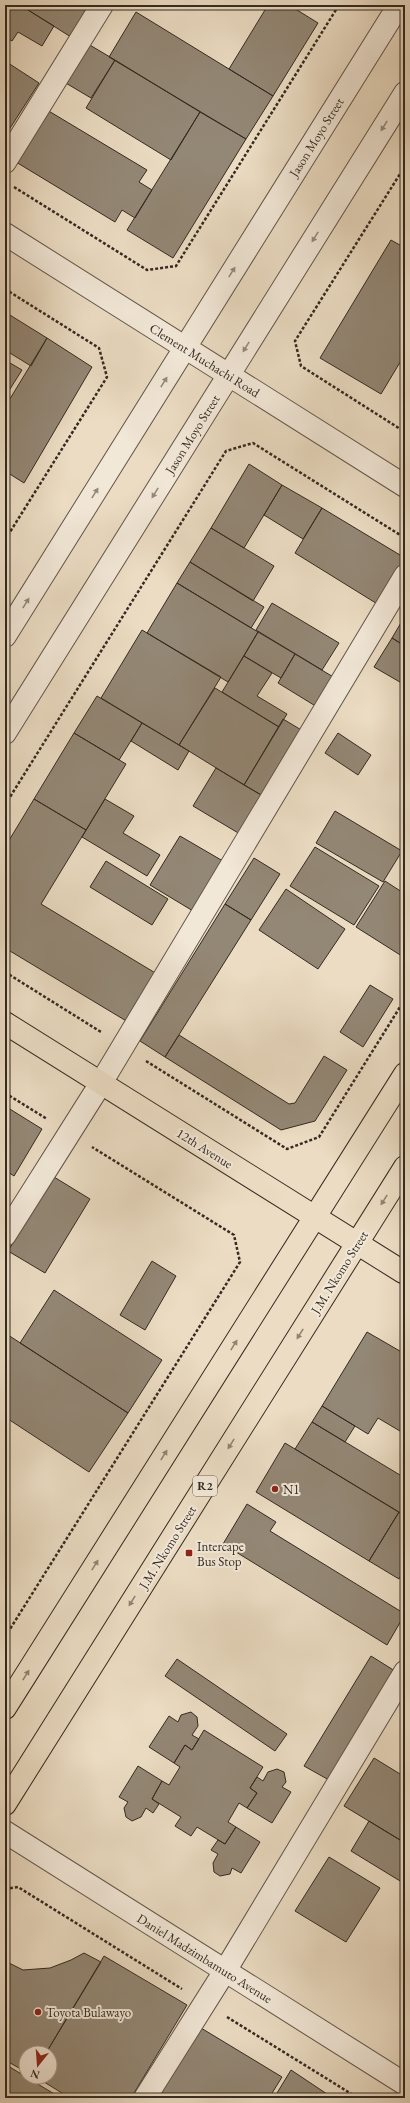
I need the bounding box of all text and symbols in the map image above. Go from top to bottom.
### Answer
street label: Jason Moyo Street [285,94,348,181]
one-way arrow [381,121,388,132]
one-way arrow [312,231,319,243]
one-way arrow [229,266,236,278]
street label: Clement Muchachi Road [146,320,263,401]
one-way arrow [243,341,250,353]
one-way arrow [160,376,167,388]
street label: Jason Moyo Street [161,391,224,478]
one-way arrow [91,487,98,498]
one-way arrow [151,488,159,498]
one-way arrow [22,597,29,609]
street label: 12th Avenue [173,1124,236,1172]
one-way arrow [380,1195,388,1205]
street label: J.M. Nkomo Street [306,1227,372,1318]
one-way arrow [296,1329,304,1339]
one-way arrow [230,1340,238,1350]
one-way arrow [227,1439,235,1449]
one-way arrow [161,1449,168,1461]
road number: R2 [193,1476,217,1496]
place label: N1 [283,1481,300,1498]
marker: N1 [270,1484,280,1494]
street label: J.M. Nkomo Street [134,1502,200,1593]
place label: Intercape Bus Stop [197,1538,244,1570]
marker: Intercape Bus Stop [184,1548,194,1558]
one-way arrow [91,1560,99,1570]
one-way arrow [129,1596,136,1607]
one-way arrow [22,1670,30,1680]
street label: Daniel Madzimbamuto Avenue [134,1910,275,2007]
place label: Toyota Bulawayo [46,2004,131,2021]
marker: Toyota Bulawayo [33,2007,43,2017]
north arrow [18,2045,58,2085]
text: N [29,2067,41,2083]

